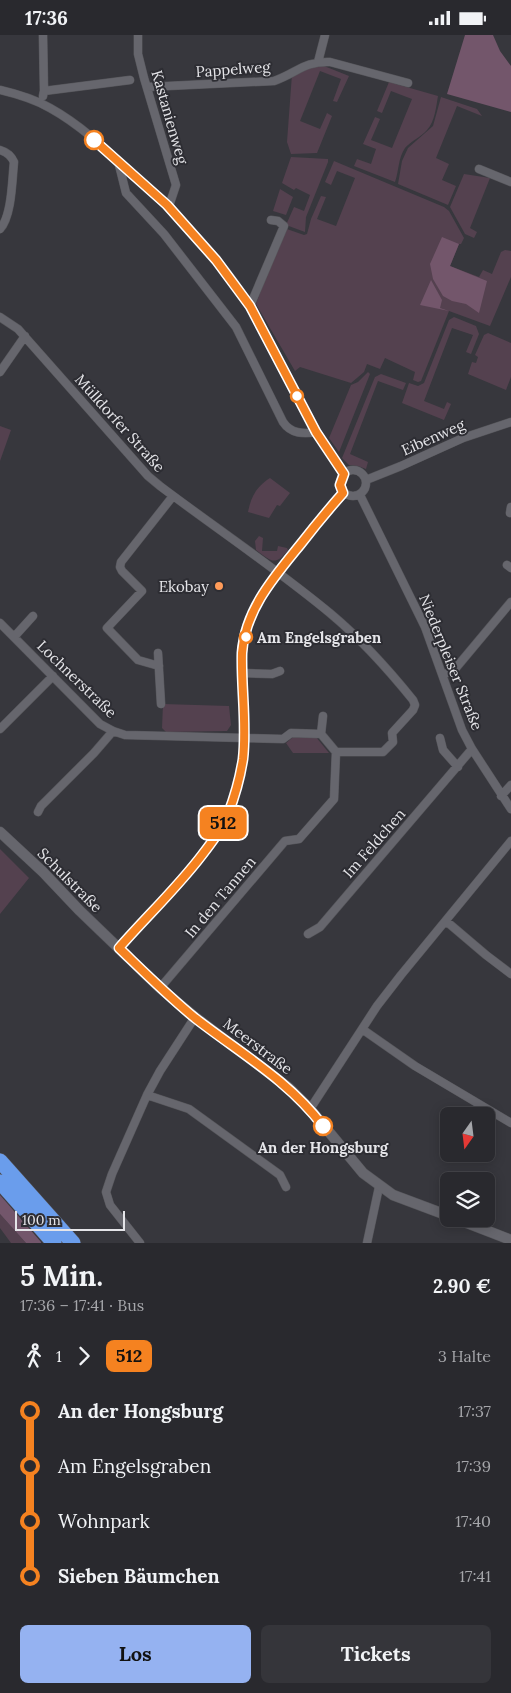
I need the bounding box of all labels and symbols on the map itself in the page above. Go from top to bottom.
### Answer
street label: Pappelweg [195,57,272,81]
street label: Kastanienweg [147,68,193,167]
unlabelled marker [84,130,104,150]
street label: Mülldorfer Straße [71,370,169,476]
unlabelled marker [290,389,304,403]
street label: Eibenweg [398,414,468,459]
place label: Ekobay [159,577,209,596]
marker: Ekobay [213,580,225,592]
street label: Niederpleiser Straße [415,591,487,733]
place label: Am Engelsgraben [257,628,382,647]
marker: Am Engelsgraben [239,630,253,644]
street label: Lochnerstraße [33,636,121,722]
street label: Im Feldchen [339,804,409,882]
line badge: 512 [194,807,252,839]
street label: Schulstraße [34,844,106,916]
street label: In den Tannen [180,852,260,942]
street label: Meerstraße [220,1014,296,1078]
north arrow [440,1107,495,1163]
marker: An der Hongsburg [313,1116,333,1136]
place label: An der Hongsburg [258,1138,389,1157]
scale bar [15,1208,125,1231]

